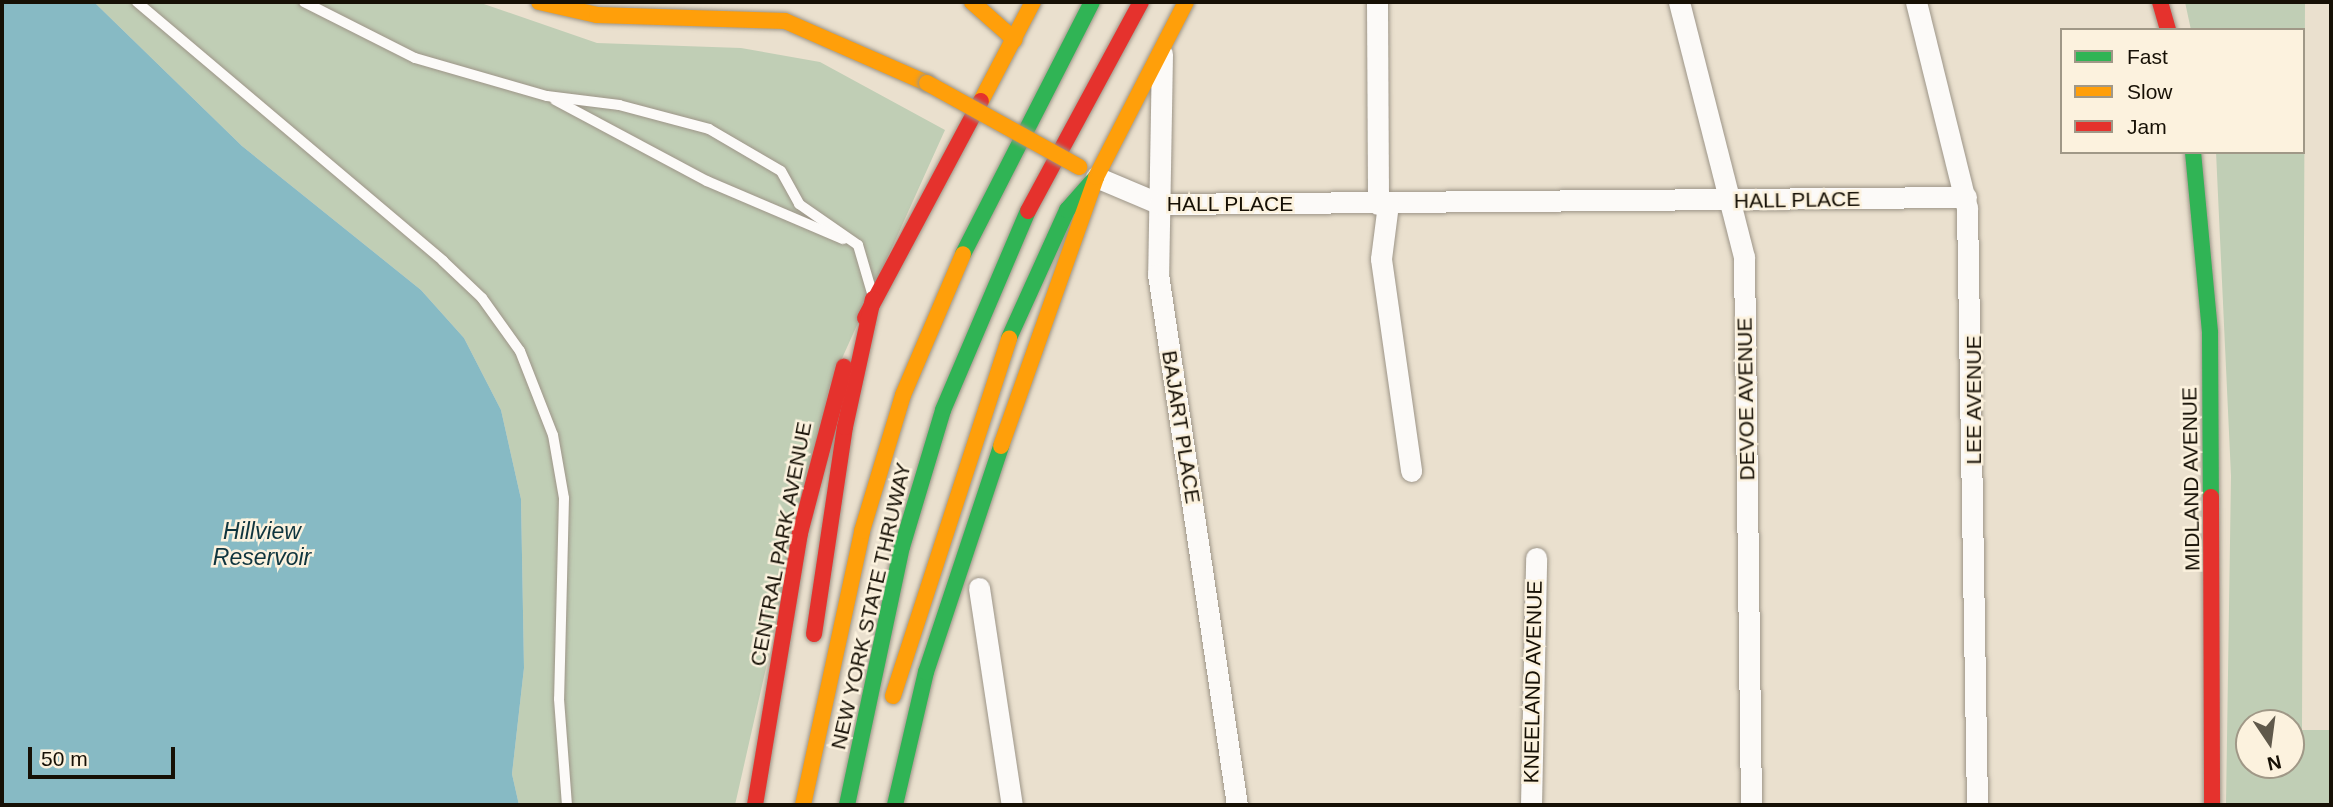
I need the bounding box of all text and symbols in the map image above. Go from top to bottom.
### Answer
legend [2060,28,2305,154]
text: Fast [2127,45,2168,68]
text: Slow [2127,80,2173,103]
text: Jam [2127,115,2167,138]
street label: HALL PLACE [1733,186,1861,214]
street label: HALL PLACE [1166,191,1294,217]
street label: DEVOE AVENUE [1732,317,1760,481]
street label: LEE AVENUE [1961,335,1987,465]
street label: BAJART PLACE [1156,349,1206,505]
street label: MIDLAND AVENUE [2177,386,2205,572]
street label: CENTRAL PARK AVENUE [745,419,817,669]
street label: NEW YORK STATE THRUWAY [826,460,916,752]
water label: Hillview Reservoir [213,517,311,571]
street label: KNEELAND AVENUE [1519,580,1547,784]
north arrow [2235,709,2305,779]
scale bar [32,734,178,778]
text: 50 m [41,747,88,770]
text: N [2265,751,2283,775]

